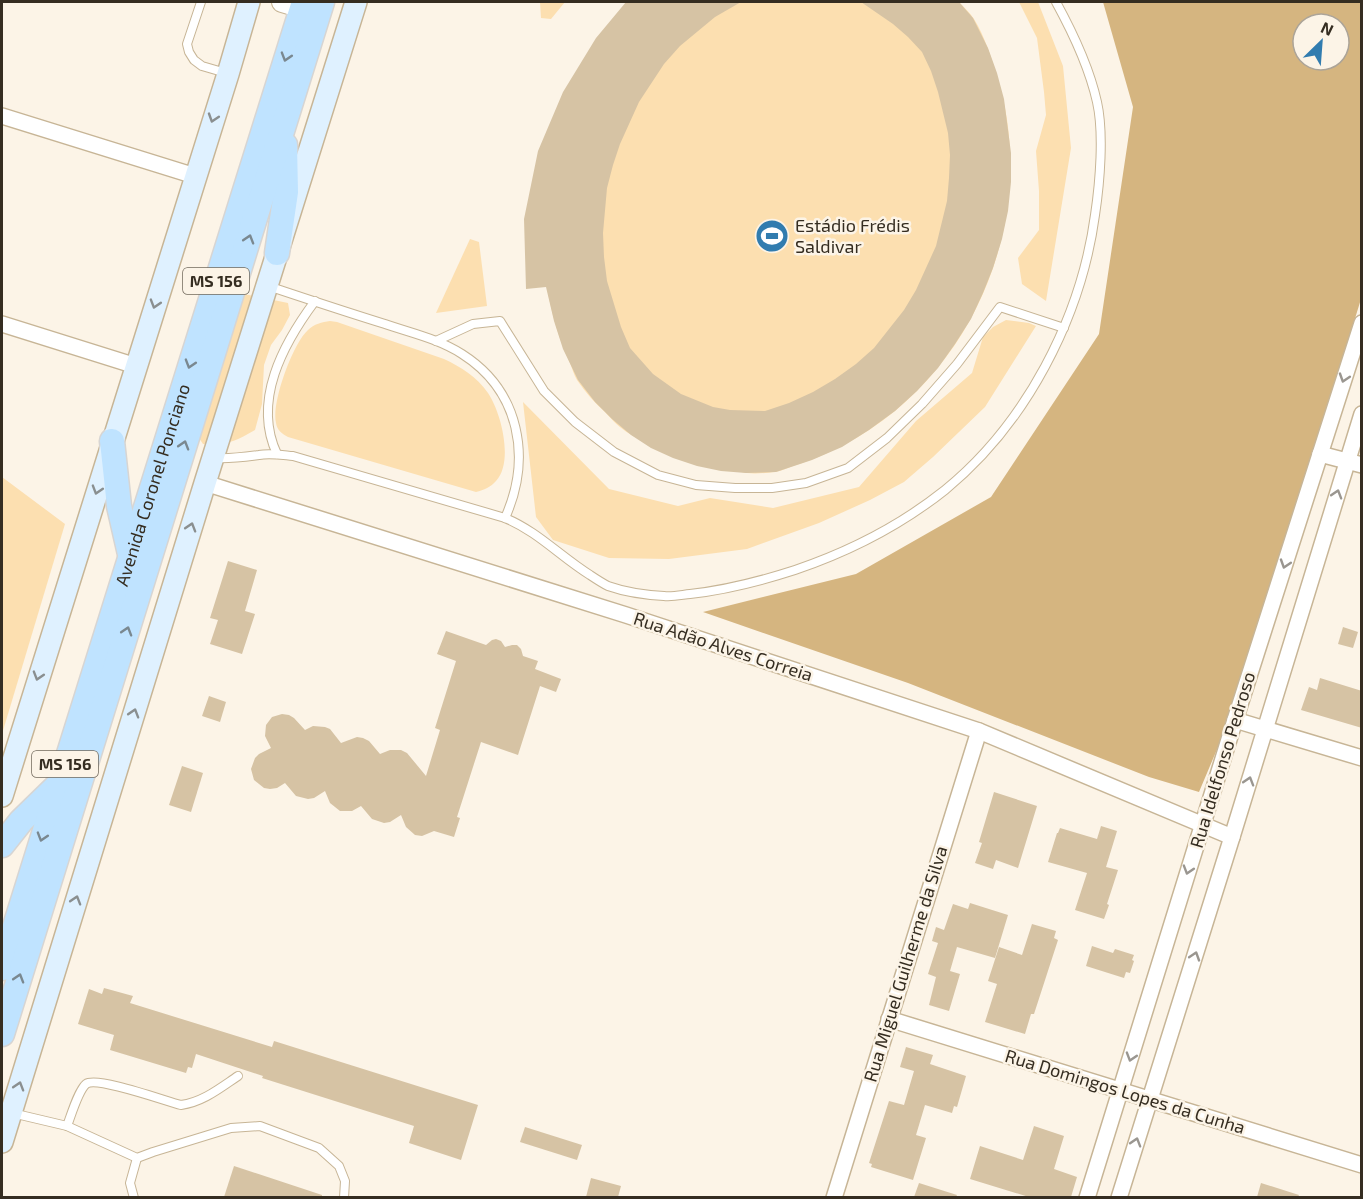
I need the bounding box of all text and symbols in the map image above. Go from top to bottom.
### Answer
north arrow [1291,12,1351,72]
text: N [1318,17,1337,39]
one-way arrow [281,51,293,62]
one-way arrow [208,112,221,123]
place label: Estádio Frédis Saldivar [795,214,910,257]
sports icon: Estádio Frédis Saldivar [754,218,790,254]
one-way arrow [241,234,254,245]
road number: MS 156 [183,268,249,294]
one-way arrow [150,298,162,309]
one-way arrow [185,358,197,369]
one-way arrow [1339,372,1351,383]
street label: Avenida Coronel Ponciano [110,381,194,589]
one-way arrow [177,440,190,451]
one-way arrow [92,484,104,495]
one-way arrow [1330,489,1342,500]
one-way arrow [184,522,197,533]
one-way arrow [1279,558,1292,569]
street label: Rua Adão Alves Correia [631,607,816,685]
one-way arrow [120,626,132,637]
street label: Rua Idelfonso Pedroso [1185,669,1259,850]
one-way arrow [33,670,46,681]
one-way arrow [127,708,139,719]
road number: MS 156 [32,751,98,777]
one-way arrow [1242,776,1254,787]
one-way arrow [37,831,49,842]
street label: Rua Miguel Guilherme da Silva [859,843,951,1084]
one-way arrow [1183,864,1195,875]
one-way arrow [69,895,82,906]
one-way arrow [1187,951,1200,962]
one-way arrow [12,973,24,984]
street label: Rua Domingos Lopes da Cunha [1003,1044,1248,1138]
one-way arrow [1125,1051,1138,1062]
one-way arrow [12,1081,24,1092]
one-way arrow [1129,1137,1141,1148]

